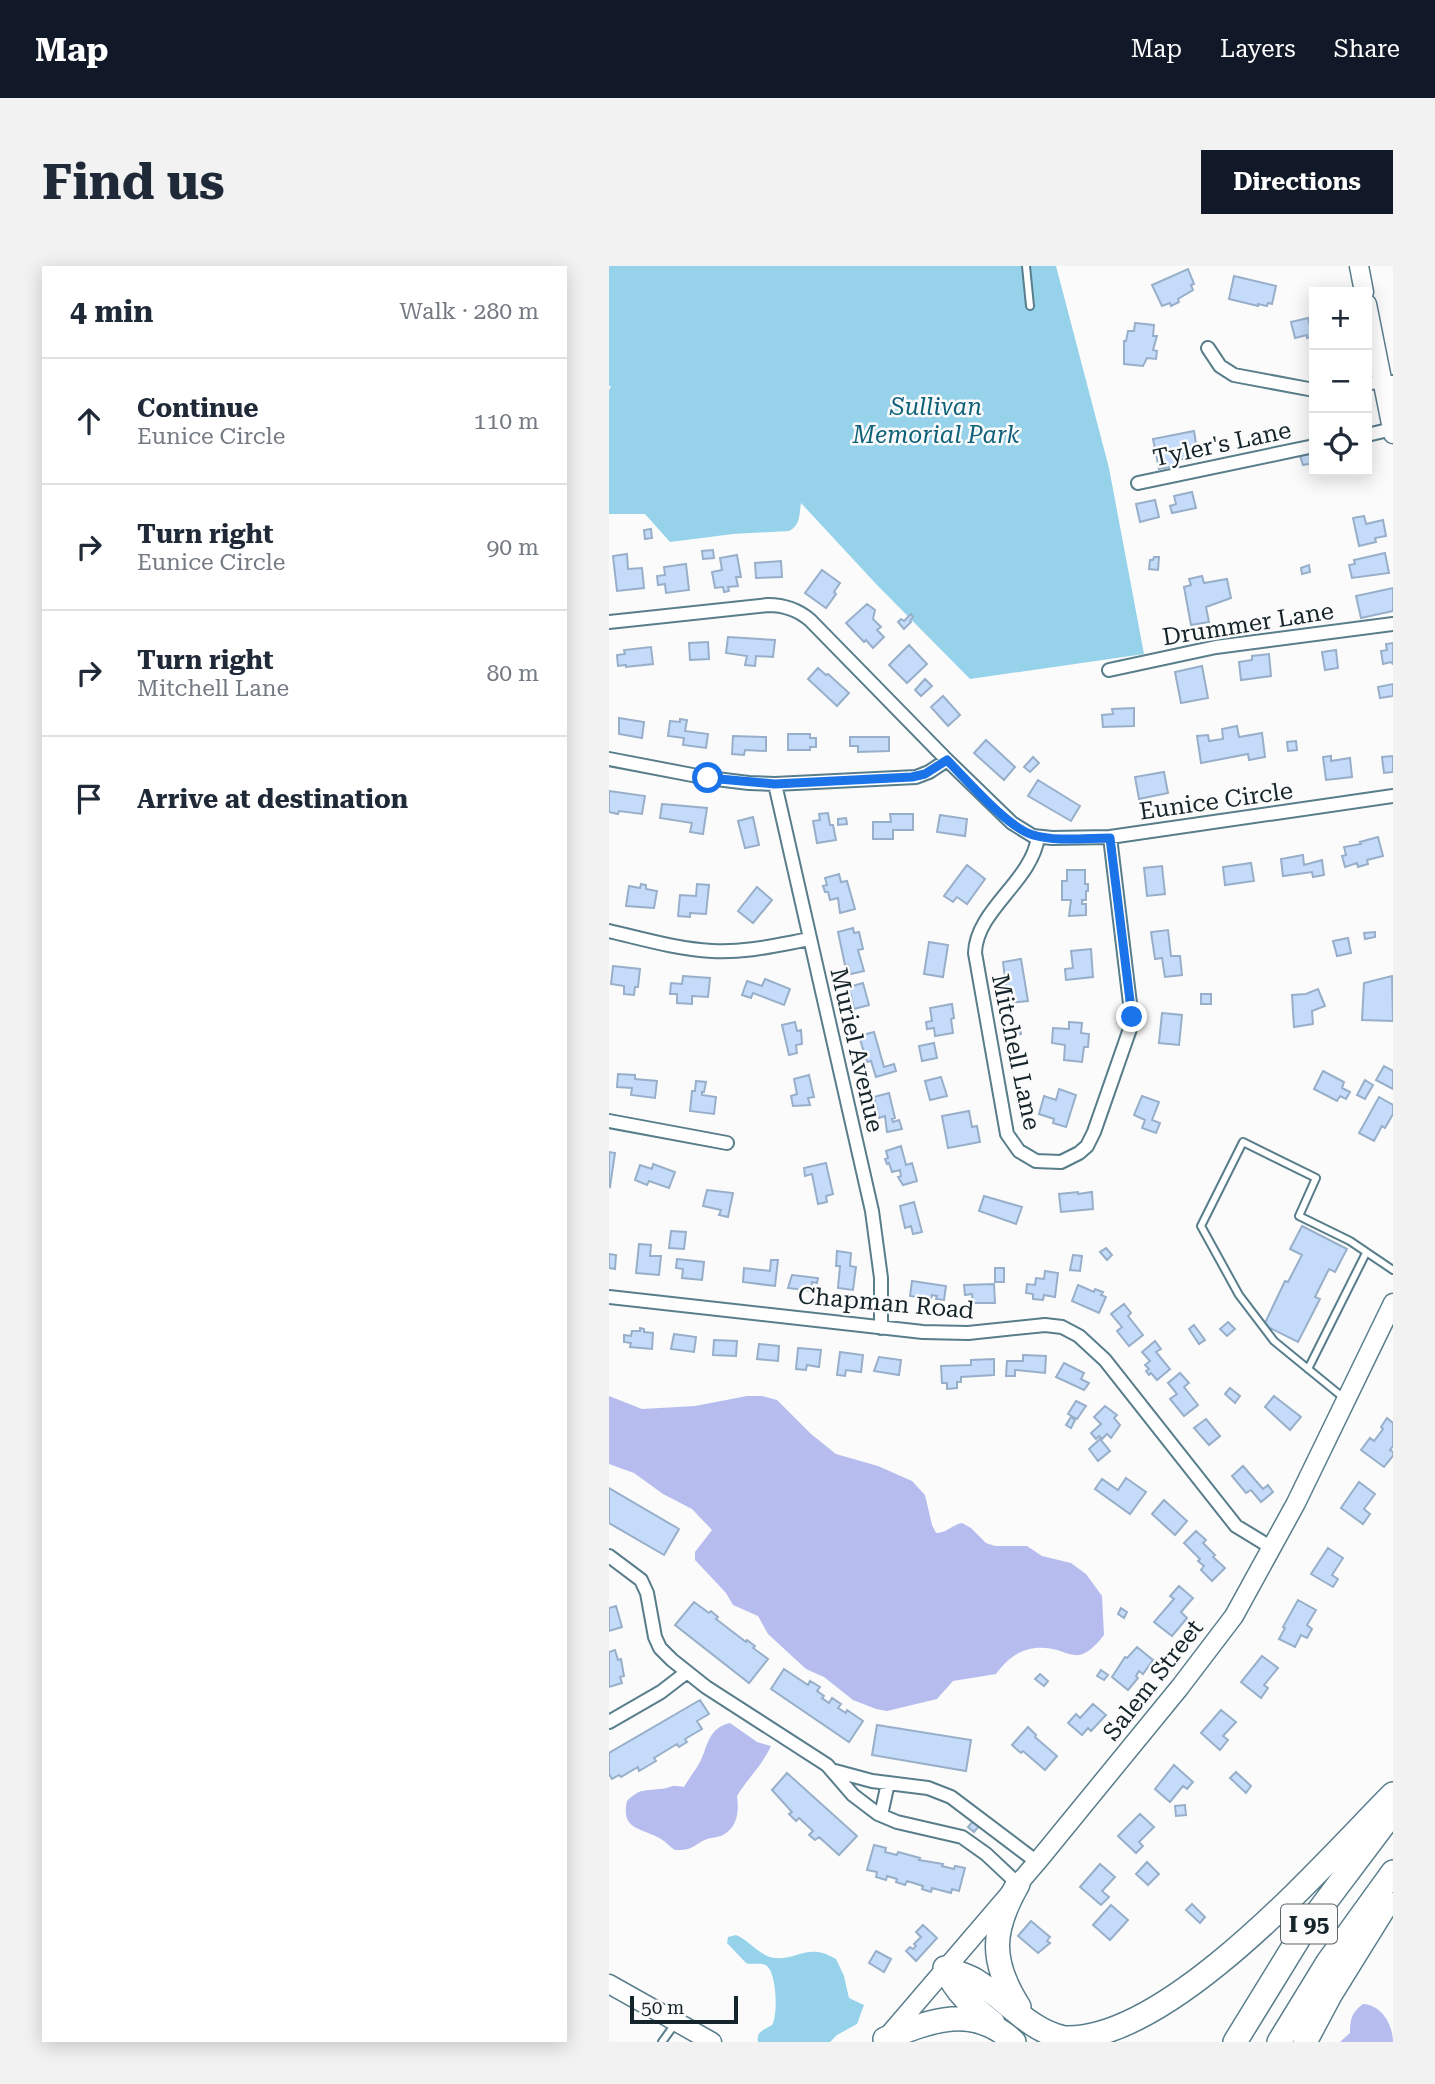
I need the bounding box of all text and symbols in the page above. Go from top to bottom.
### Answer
text: Map [35,30,109,69]
text: Map [1131,35,1182,63]
text: Layers [1220,35,1296,63]
text: Share [1334,35,1400,63]
button: Directions [1201,150,1393,214]
text: Find us [42,154,225,211]
map controls [1309,287,1372,476]
button: + [1309,287,1372,350]
text: 4 min [70,294,153,329]
text: Walk · 280 m [400,298,539,325]
button: − [1309,350,1372,413]
text: Continue [137,393,259,423]
park label: Sullivan Memorial Park [852,393,1019,449]
icon: ahead [70,402,108,440]
text: 110 m [474,408,539,435]
button: locate [1309,413,1372,476]
street label: Tyler's Lane [1150,416,1294,472]
text: Eunice Circle [137,423,285,450]
text: Turn right [137,519,273,549]
icon: right [70,528,108,566]
text: 90 m [486,534,539,561]
text: Eunice Circle [137,549,285,576]
street label: Drummer Lane [1160,597,1336,651]
text: Turn right [137,645,273,675]
icon: right [70,654,108,692]
text: 80 m [486,660,539,687]
text: Mitchell Lane [137,675,289,702]
route start [692,762,723,793]
street label: Eunice Circle [1137,776,1295,826]
icon: arrive [70,780,108,818]
text: Arrive at destination [137,784,408,814]
street label: Muriel Avenue [824,965,890,1135]
street label: Mitchell Lane [986,971,1046,1133]
route end [1116,1001,1147,1032]
street label: Chapman Road [797,1281,975,1325]
street label: Salem Street [1097,1614,1209,1746]
road number: I 95 [1281,1904,1337,1944]
scale bar [630,1993,739,2025]
text: 50 m [641,1996,684,2019]

